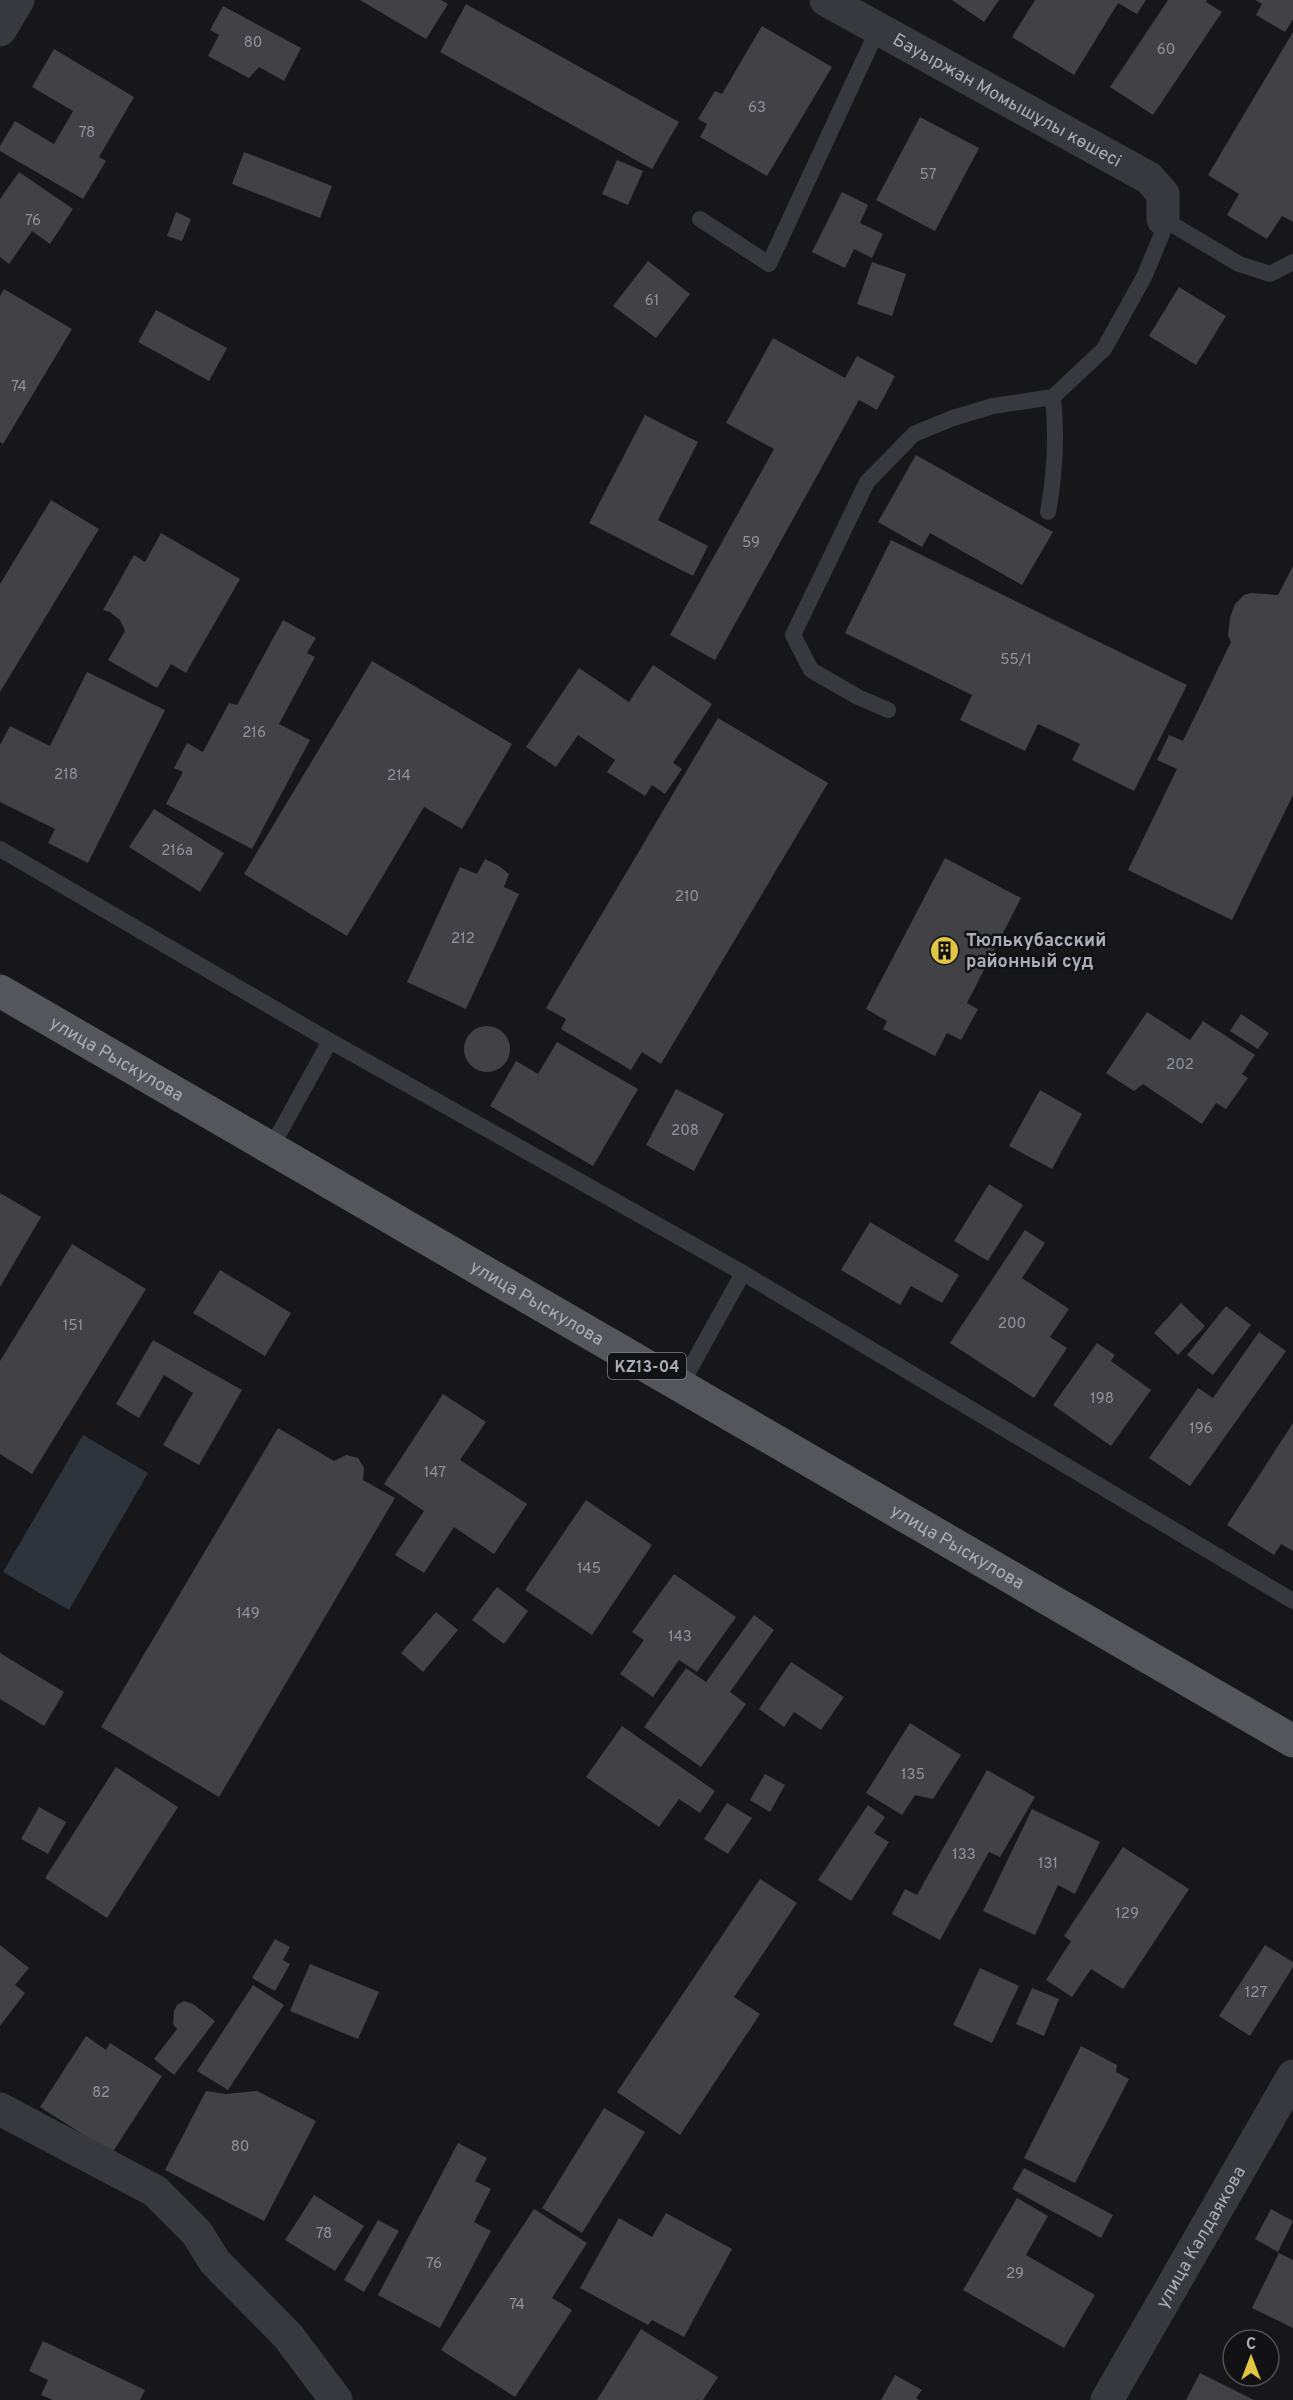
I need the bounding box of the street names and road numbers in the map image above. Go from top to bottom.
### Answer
street label: Бауыржан Момышұлы көшесі [888,29,1125,174]
street label: улица Рыскулова [45,1012,187,1108]
street label: улица Рыскулова [465,1256,608,1352]
road number: KZ13-04 [608,1353,686,1379]
street label: улица Рыскулова [886,1500,1028,1596]
street label: улица Калдаякова [1152,2162,1252,2313]

